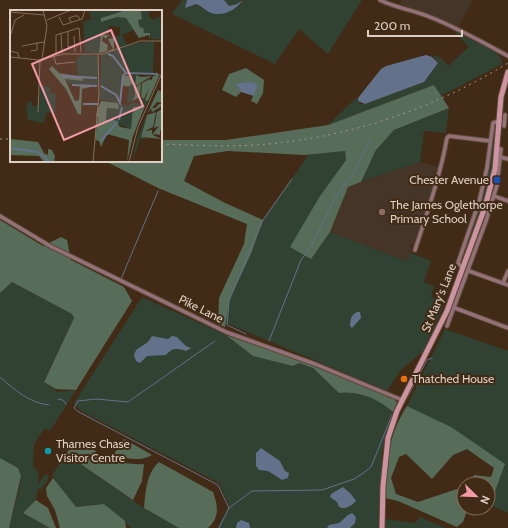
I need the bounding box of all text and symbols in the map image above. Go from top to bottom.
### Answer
inset map [10,10,162,162]
scale bar [368,12,462,38]
text: 200 m [374,18,410,33]
place label: Chester Avenue [409,172,489,187]
marker: Chester Avenue [492,175,502,185]
place label: The James Oglethorpe Primary School [390,197,503,226]
marker: The James Oglethorpe Primary School [377,207,387,217]
street label: St Mary's Lane [418,261,459,335]
street label: Pike Lane [176,291,226,326]
place label: Thatched House [412,371,494,386]
marker: Thatched House [399,374,409,384]
place label: Thames Chase Visitor Centre [56,436,130,465]
marker: Thames Chase Visitor Centre [43,446,53,456]
north arrow [456,476,496,516]
text: N [477,494,493,506]

